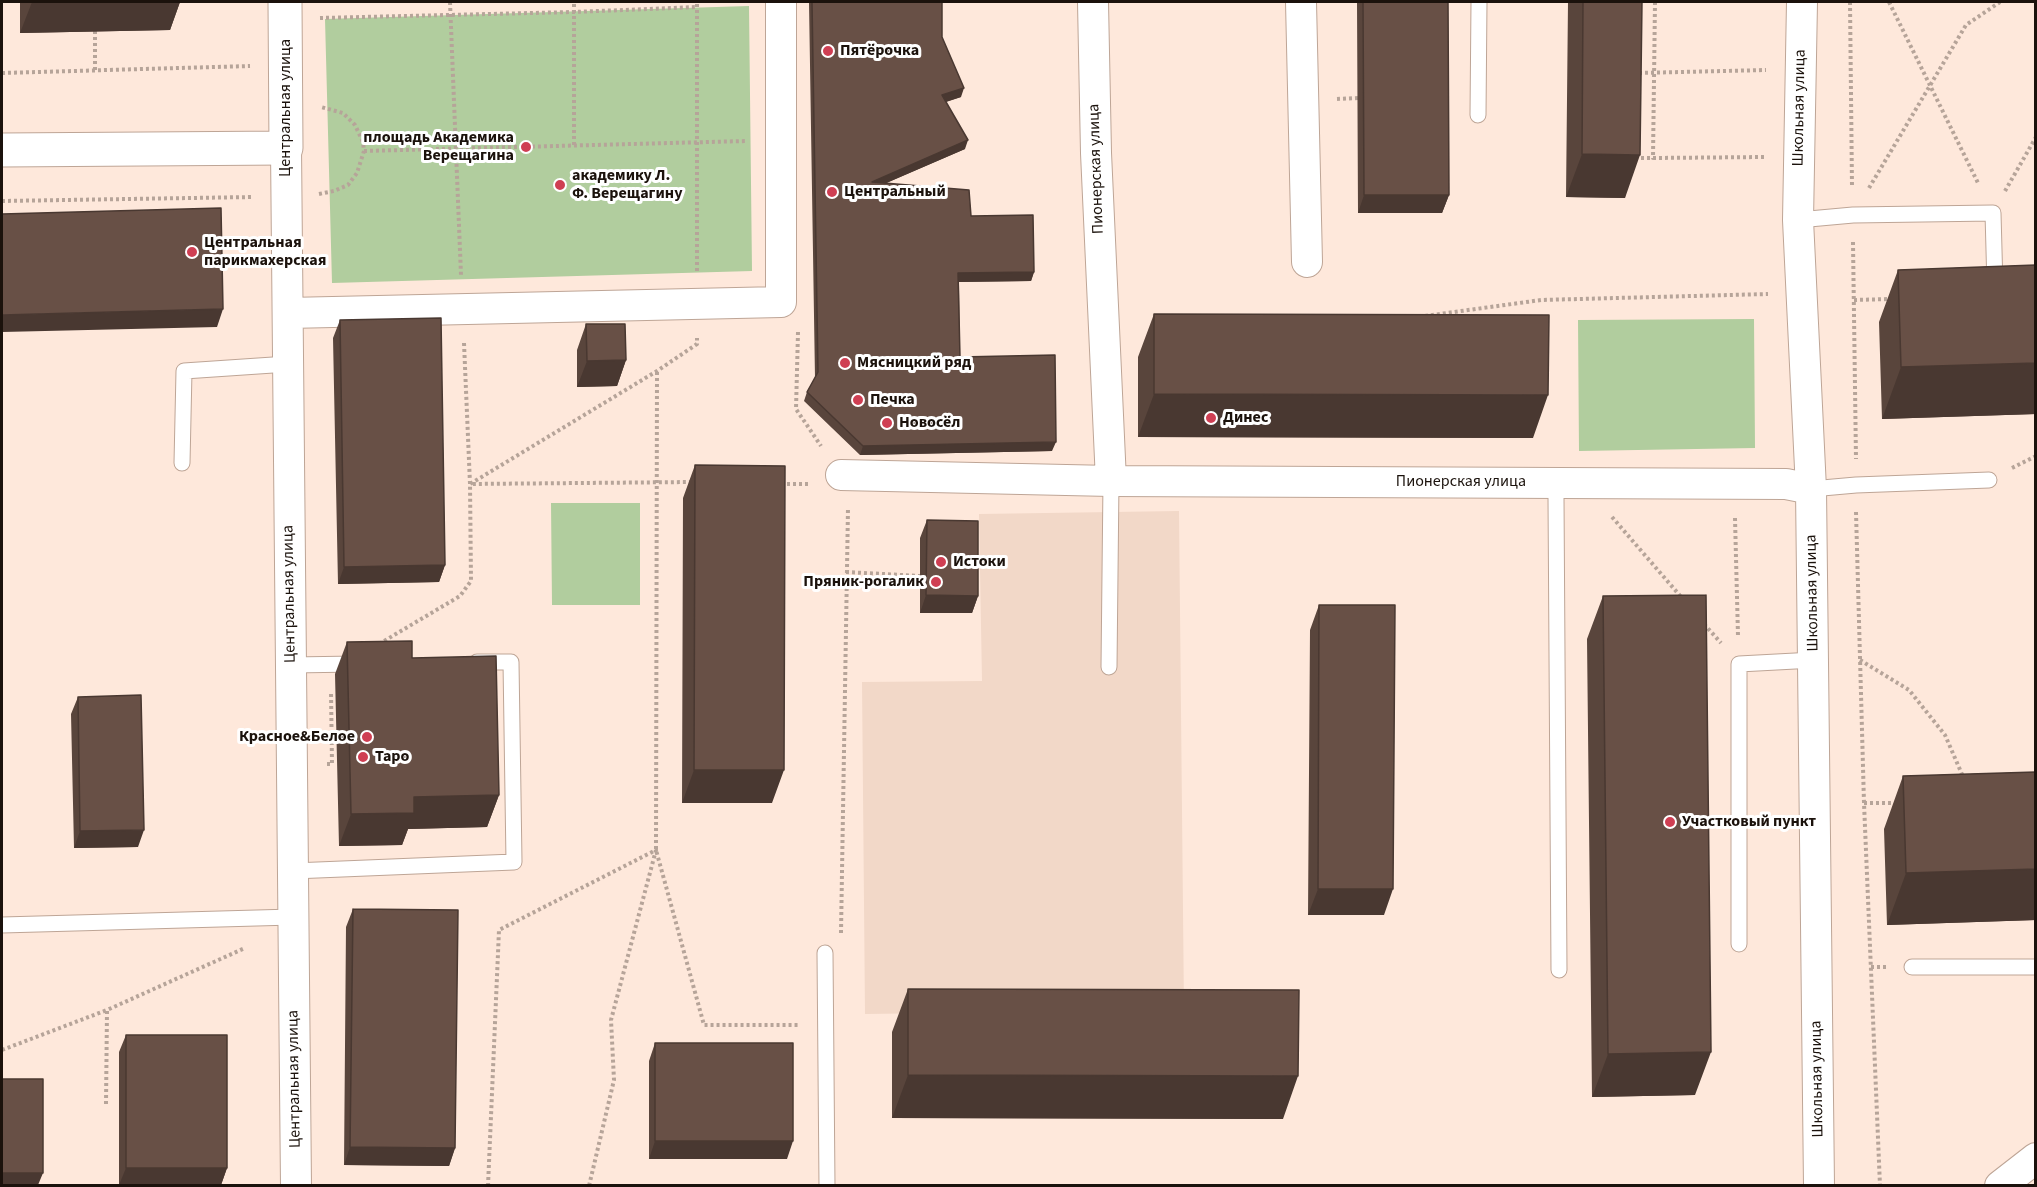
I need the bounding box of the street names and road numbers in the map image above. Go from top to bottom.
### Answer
street label: Центральная улица [276,39,296,177]
street label: Школьная улица [1789,49,1811,167]
street label: Пионерская улица [1085,104,1109,234]
street label: Пионерская улица [1396,472,1526,492]
street label: Центральная улица [279,525,301,663]
street label: Школьная улица [1802,534,1824,652]
street label: Центральная улица [284,1010,306,1148]
street label: Школьная улица [1807,1020,1829,1138]

